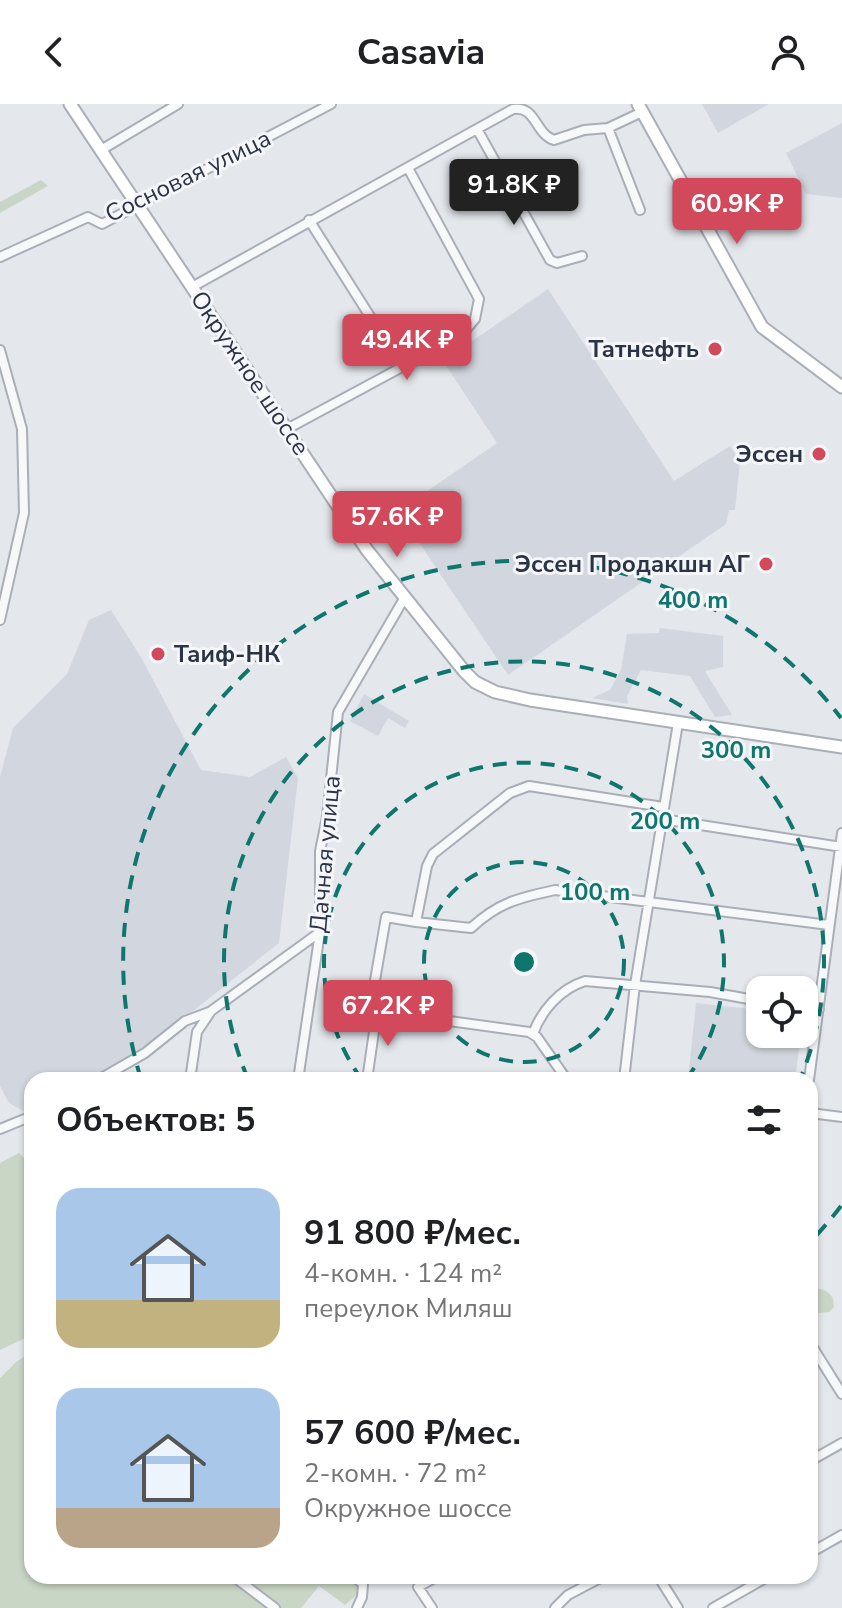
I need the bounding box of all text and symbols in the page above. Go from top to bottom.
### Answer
text: Casavia [357,28,485,77]
icon: back [32,30,76,74]
icon: person [766,30,810,74]
street label: Сосновая улица [100,122,276,230]
pin: 91.8K ₽ [440,159,588,227]
text: 91.8K ₽ [467,167,561,202]
pin: 60.9K ₽ [663,178,811,246]
text: 60.9K ₽ [690,186,784,221]
street label: Окружное шоссе [183,285,317,461]
pin: 49.4K ₽ [333,314,481,382]
text: 49.4K ₽ [360,322,454,357]
place label: Татнефть [588,333,699,365]
marker: Татнефть [706,340,724,358]
place label: Эссен [735,438,803,470]
marker: Эссен [810,445,828,463]
pin: 57.6K ₽ [323,491,471,559]
text: 57.6K ₽ [350,499,444,534]
place label: Эссен Продакшн АГ [515,548,751,580]
marker: Эссен Продакшн АГ [757,555,775,573]
text: 400 m [658,584,728,616]
place label: Таиф-НК [174,638,281,670]
marker: Таиф-НК [149,645,167,663]
text: 300 m [701,734,771,766]
street label: Дачная улица [302,774,348,934]
text: 200 m [630,805,700,837]
text: 100 m [560,876,630,908]
centre of rings [510,948,538,976]
map controls [746,976,818,1048]
button: locate [746,976,818,1048]
pin: 67.2K ₽ [314,980,462,1048]
text: 67.2K ₽ [341,988,435,1023]
text: Объектов: 5 [56,1097,255,1143]
icon: filters [742,1098,786,1142]
text: 91 800 ₽/мес. [304,1210,521,1256]
icon: home [120,1220,216,1316]
text: 4-комн. · 124 m² [304,1256,502,1291]
text: переулок Миляш [304,1291,513,1326]
text: 57 600 ₽/мес. [304,1410,521,1456]
icon: home [120,1420,216,1516]
text: 2-комн. · 72 m² [304,1456,487,1491]
text: Окружное шоссе [304,1491,512,1526]

